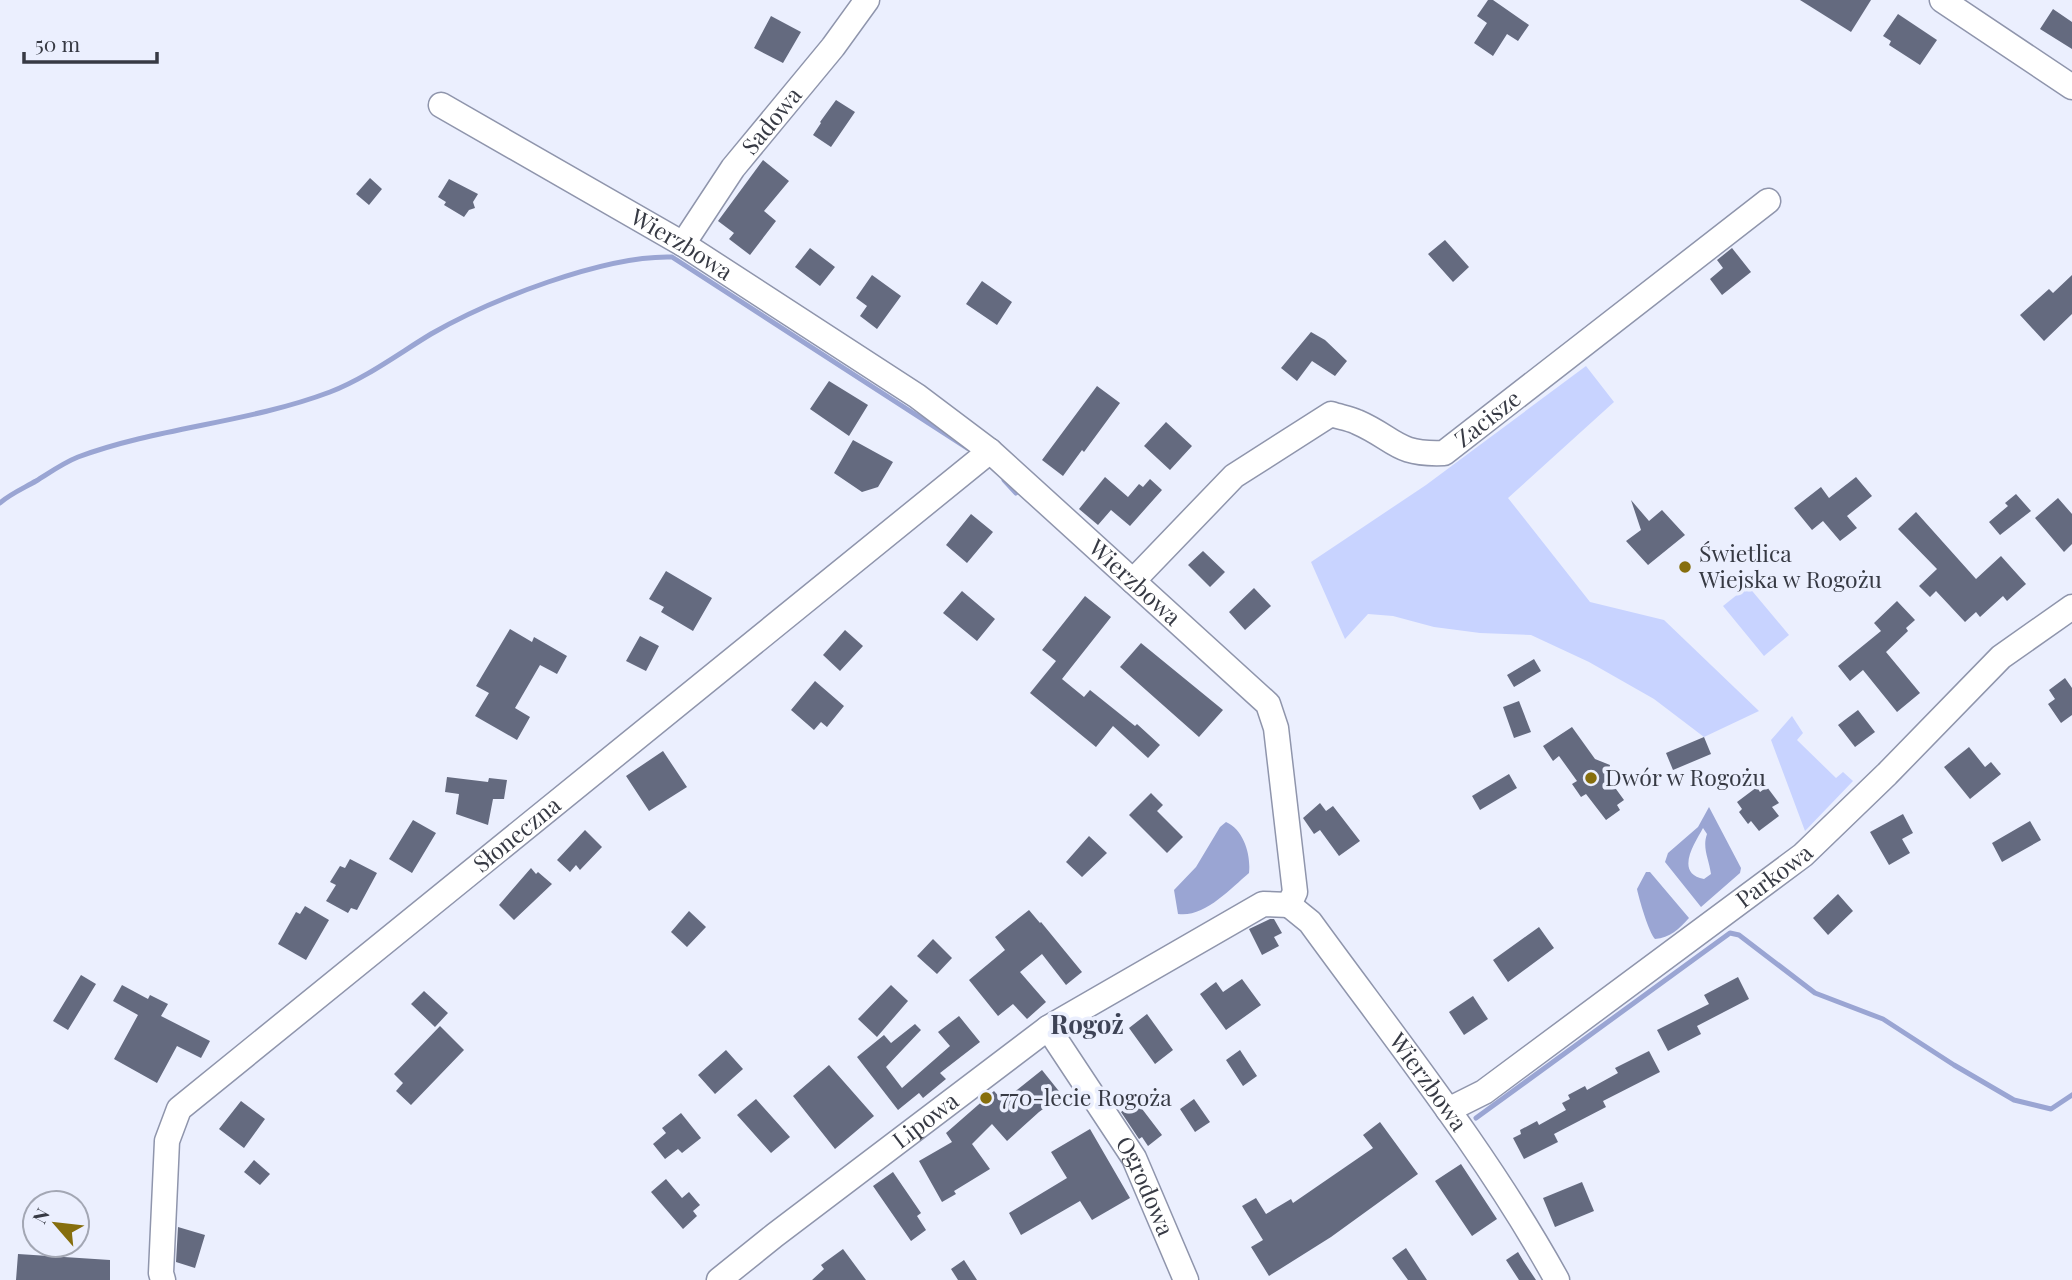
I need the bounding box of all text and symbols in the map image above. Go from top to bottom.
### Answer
scale bar [24,21,158,65]
text: 50 m [35,29,81,57]
street label: Sadowa [734,79,808,160]
street label: Wierzbowa [625,200,740,287]
street label: Zacisze [1447,382,1526,453]
street label: Wierzbowa [1082,531,1189,632]
place label: Świetlica Wiejska w Rogożu [1698,537,1882,594]
marker: Świetlica Wiejska w Rogożu [1677,559,1693,575]
place label: Dwór w Rogożu [1605,761,1766,792]
marker: Dwór w Rogożu [1583,770,1599,786]
street label: Słoneczna [466,788,567,878]
street label: Parkowa [1729,837,1819,914]
district label: Rogoż [1050,1006,1124,1041]
street label: Wierzbowa [1382,1025,1476,1137]
place label: 770-lecie Rogoża [1000,1081,1172,1112]
street label: Lipowa [886,1084,965,1155]
marker: 770-lecie Rogoża [978,1090,994,1106]
street label: Ogrodowa [1110,1129,1183,1241]
north arrow [21,1189,91,1259]
text: N [25,1203,55,1228]

